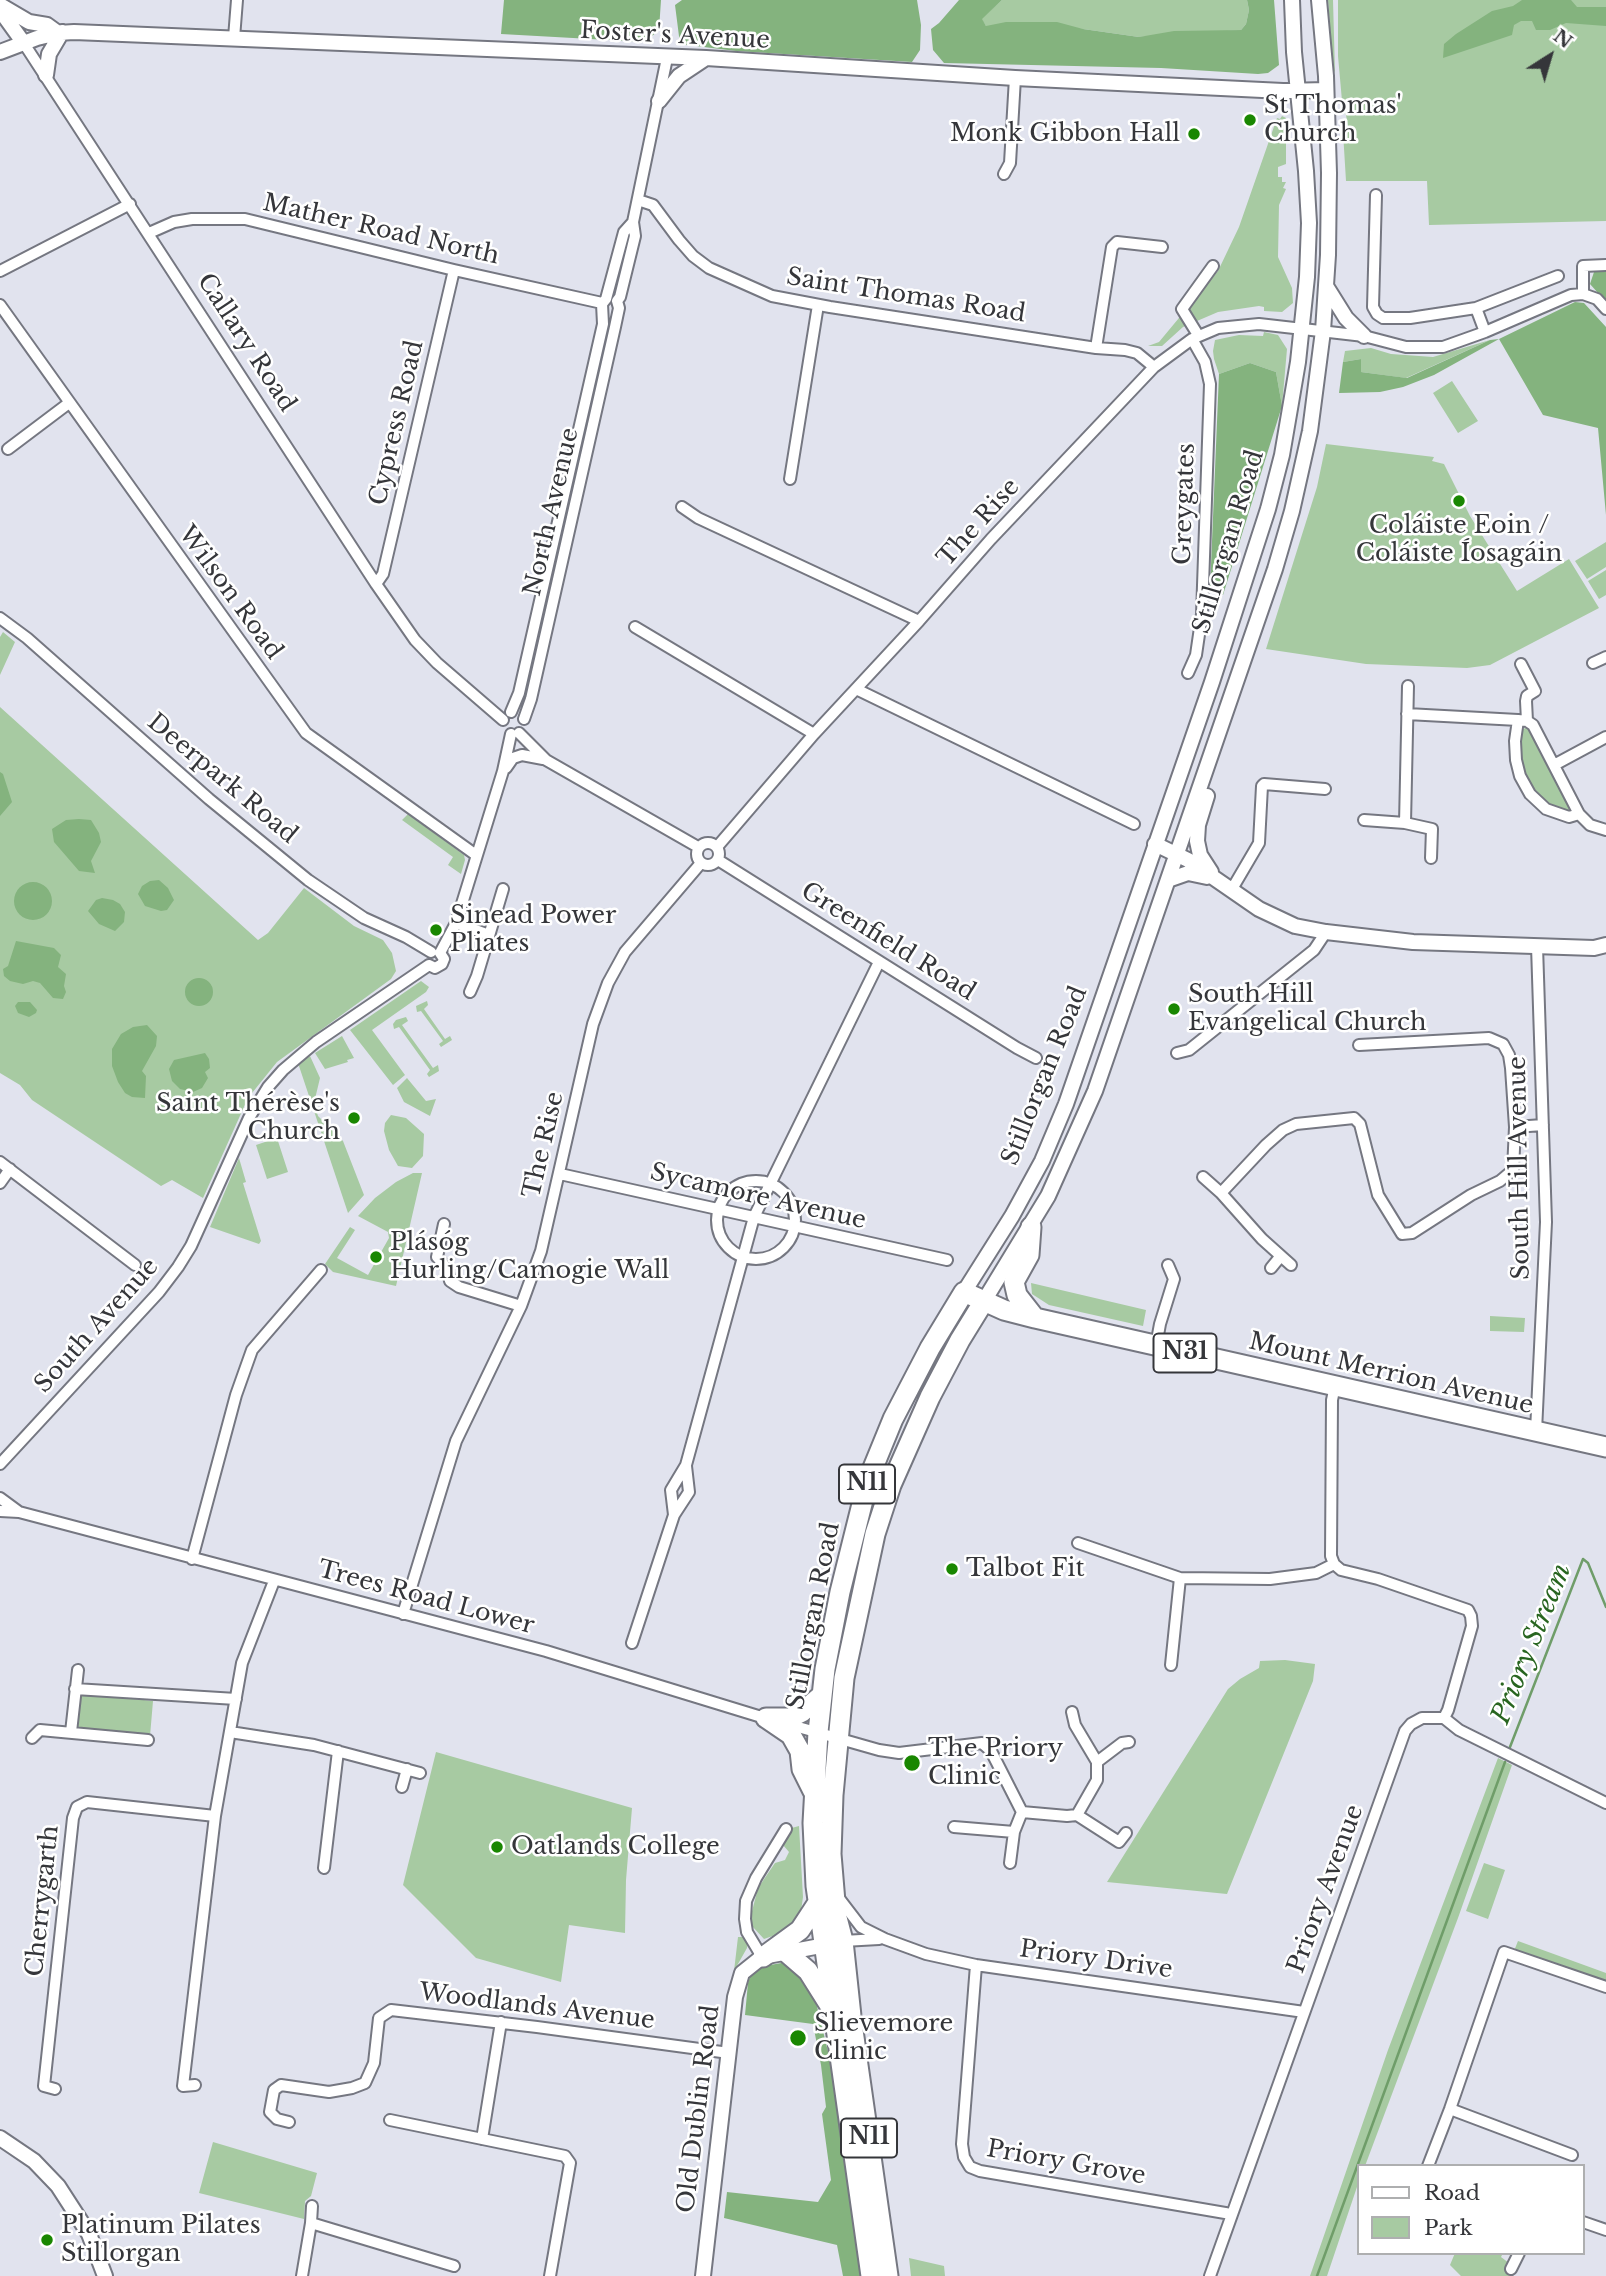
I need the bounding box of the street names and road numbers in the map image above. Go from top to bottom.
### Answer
street label: Foster's Avenue [579,17,771,55]
street label: Mather Road North [260,189,502,271]
street label: Saint Thomas Road [784,263,1028,329]
street label: Callary Road [191,268,301,418]
street label: Cypress Road [364,338,430,508]
street label: North Avenue [519,425,585,599]
street label: Greygates [1168,443,1202,565]
street label: Stillorgan Road [1187,447,1271,637]
street label: The Rise [932,473,1026,573]
street label: Wilson Road [172,521,288,665]
street label: Deerpark Road [141,708,303,850]
street label: Greenfield Road [795,877,981,1007]
street label: Stillorgan Road [996,982,1094,1170]
street label: South Hill Avenue [1504,1056,1536,1280]
street label: The Rise [518,1089,570,1201]
street label: Sycamore Avenue [647,1158,869,1236]
street label: South Avenue [29,1253,165,1399]
street label: Mount Merrion Avenue [1246,1327,1536,1421]
road number: N31 [1154,1334,1216,1372]
road number: N11 [839,1464,895,1504]
street label: Stillorgan Road [782,1520,846,1712]
street label: Trees Road Lower [315,1555,537,1641]
street label: Priory Avenue [1282,1801,1370,1977]
street label: Cherrygarth [21,1824,65,1978]
street label: Priory Drive [1018,1935,1174,1985]
street label: Woodlands Avenue [418,1978,656,2036]
street label: Old Dublin Road [672,2003,726,2215]
road number: N11 [841,2118,897,2158]
street label: Priory Grove [984,2135,1148,2191]

